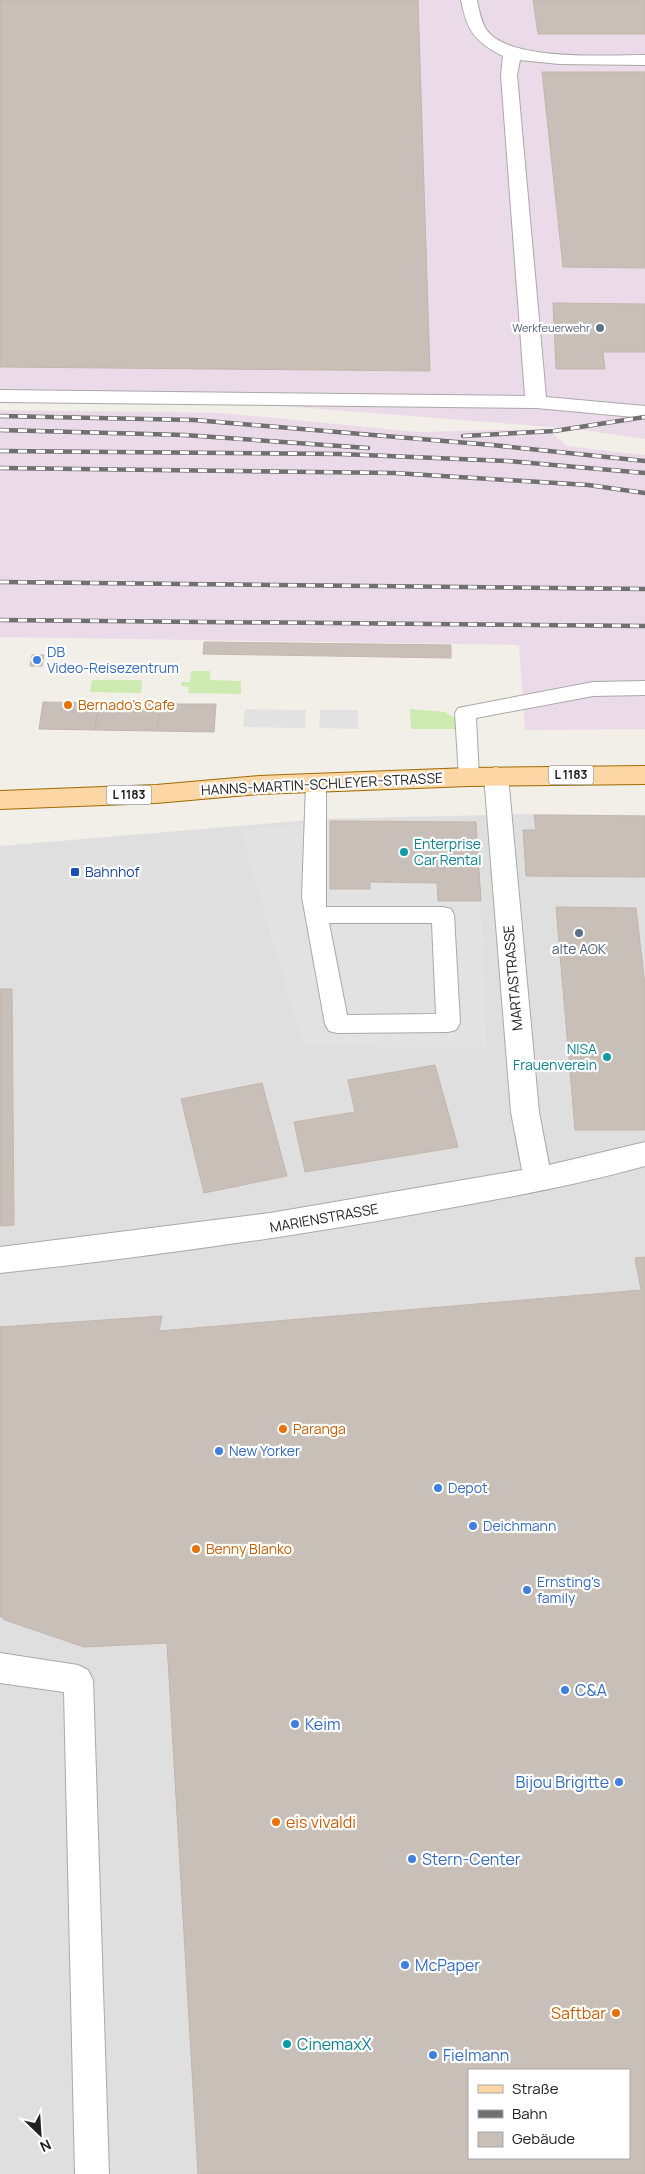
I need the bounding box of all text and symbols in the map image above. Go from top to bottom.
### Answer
place label: Werkfeuerwehr [512,320,590,335]
marker: Werkfeuerwehr [594,322,606,334]
place label: DB Video-Reisezentrum [47,642,179,677]
marker: DB Video-Reisezentrum [31,654,43,666]
place label: Bernado's Cafe [78,695,175,714]
marker: Bernado's Cafe [62,699,74,711]
road number: L 1183 [548,766,594,784]
street label: HANNS-MARTIN-SCHLEYER-STRASSE [200,768,443,799]
road number: L 1183 [106,786,152,804]
place label: Enterprise Car Rental [414,834,481,869]
marker: Enterprise Car Rental [398,846,410,858]
place label: Bahnhof [85,862,140,881]
marker: Bahnhof [69,866,81,878]
street label: MARTASTRASSE [498,924,527,1032]
marker: alte AOK [573,927,585,939]
place label: alte AOK [552,939,607,958]
place label: NISA Frauenverein [513,1039,597,1074]
marker: NISA Frauenverein [601,1051,613,1063]
street label: MARIENSTRASSE [268,1199,380,1236]
place label: Paranga [293,1419,346,1438]
marker: Paranga [277,1423,289,1435]
place label: New Yorker [229,1441,300,1460]
marker: New Yorker [213,1445,225,1457]
place label: Depot [448,1478,488,1497]
marker: Depot [432,1482,444,1494]
place label: Deichmann [483,1516,556,1535]
marker: Deichmann [467,1520,479,1532]
place label: Benny Blanko [206,1539,292,1558]
marker: Benny Blanko [190,1543,202,1555]
place label: Ernsting's family [537,1572,600,1607]
marker: Ernsting's family [521,1584,533,1596]
place label: C&A [575,1679,607,1701]
marker: C&A [559,1684,571,1696]
place label: Keim [305,1713,341,1735]
marker: Keim [289,1718,301,1730]
place label: Bijou Brigitte [516,1771,609,1793]
marker: Bijou Brigitte [613,1776,625,1788]
place label: eis vivaldi [286,1811,356,1833]
marker: eis vivaldi [270,1816,282,1828]
place label: Stern-Center [422,1848,521,1870]
marker: Stern-Center [406,1853,418,1865]
place label: McPaper [415,1954,480,1976]
marker: McPaper [399,1959,411,1971]
place label: Saftbar [551,2002,606,2024]
marker: Saftbar [610,2007,622,2019]
place label: CinemaxX [297,2033,372,2055]
marker: CinemaxX [281,2038,293,2050]
place label: Fielmann [443,2044,509,2066]
marker: Fielmann [427,2049,439,2061]
legend [468,2069,630,2159]
text: Straße [512,2078,559,2099]
text: Bahn [512,2103,547,2124]
north arrow [15,2109,65,2159]
text: Gebäude [512,2128,575,2149]
text: N [37,2135,54,2157]

